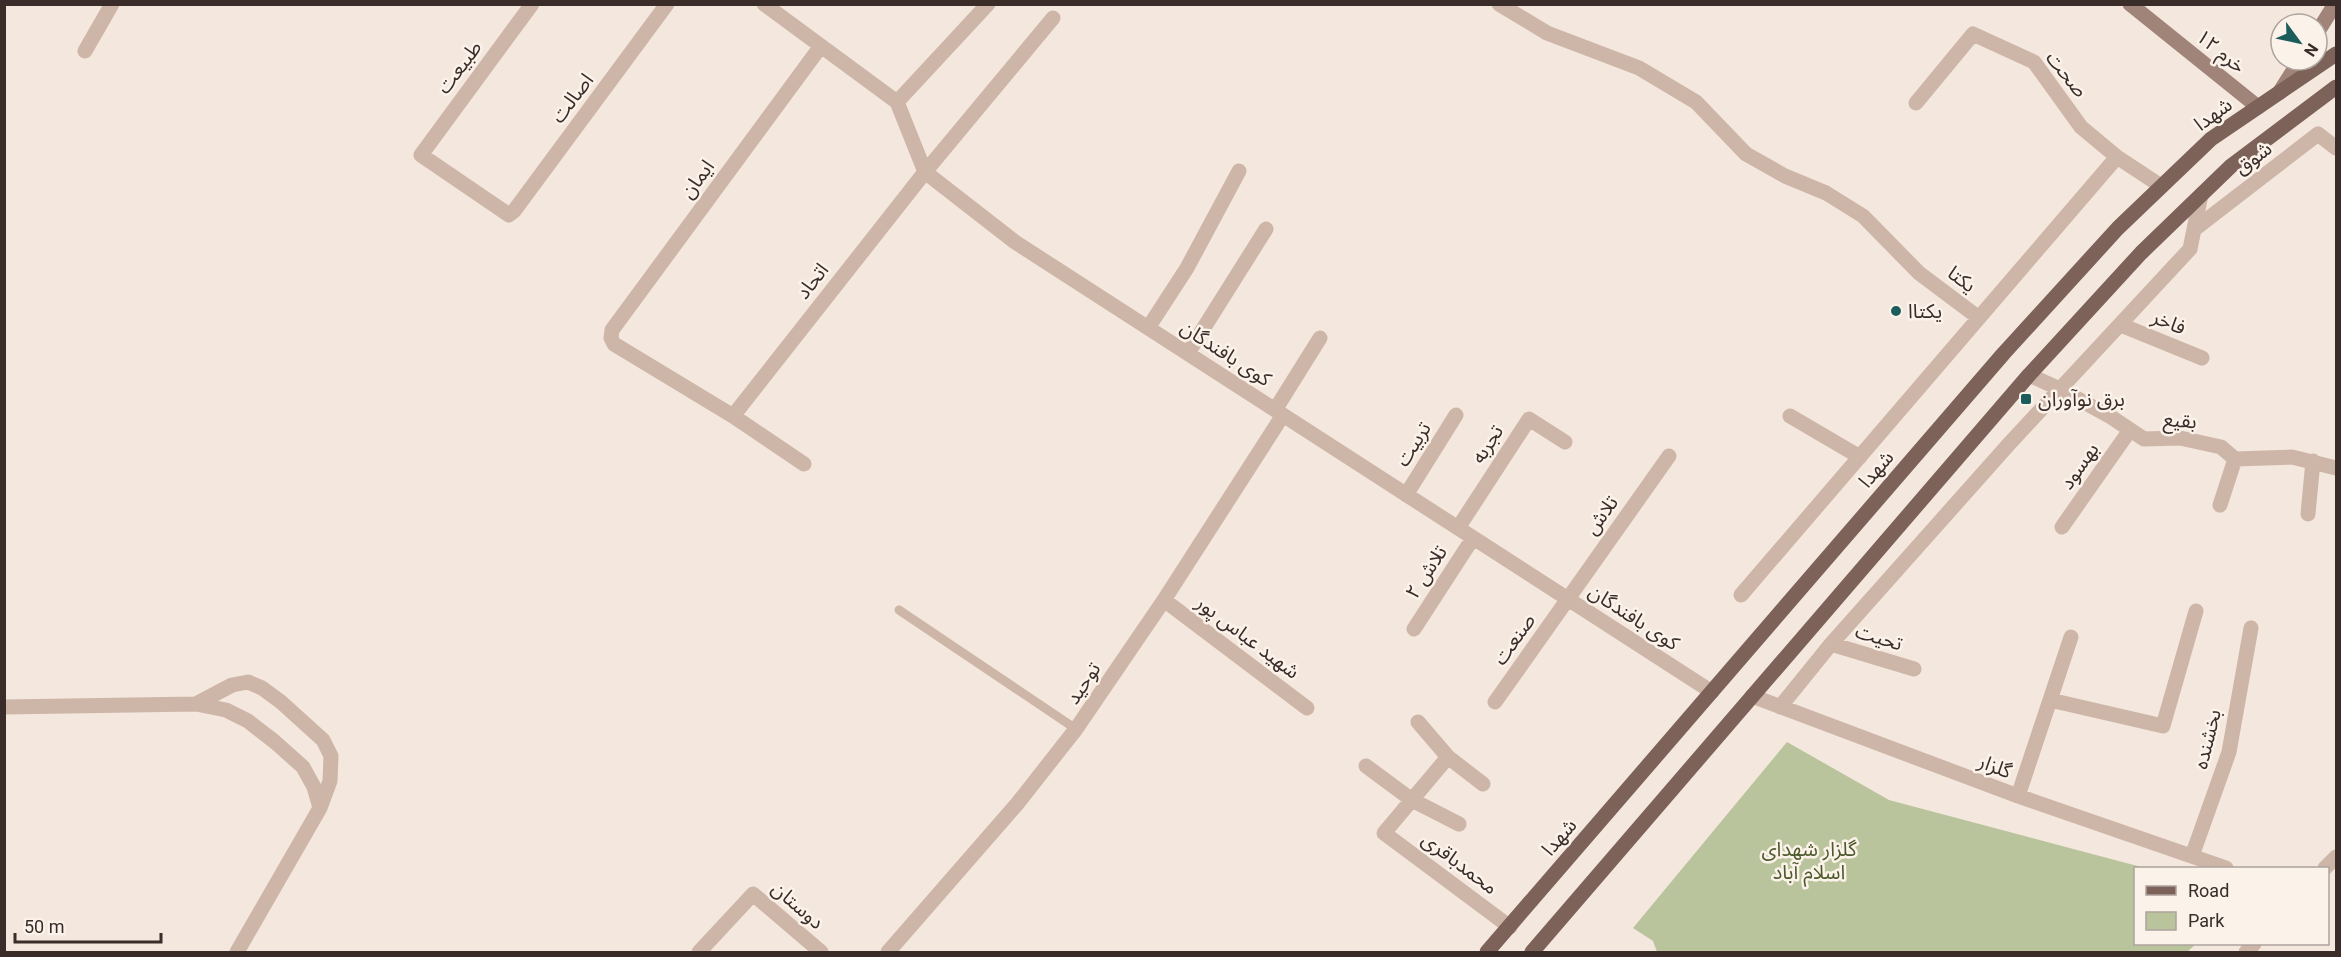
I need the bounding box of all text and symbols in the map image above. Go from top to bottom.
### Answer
north arrow [2269,12,2329,72]
street label: خرم ۱۲ [2190,24,2250,80]
street label: طبیعت [431,36,487,98]
text: N [2300,40,2322,60]
street label: صحت [2041,46,2093,102]
street label: اصالت [546,69,598,127]
street label: شهدا [2189,92,2237,136]
street label: شوق [2230,136,2276,180]
street label: ایمان [675,155,719,203]
street label: اتحاد [791,258,833,304]
street label: یکتا [1943,261,1981,297]
place label: یکتاا [1908,299,1942,323]
marker: یکتاا [1889,304,1903,318]
street label: فاخر [2148,304,2190,340]
street label: کوی بافندگان [1176,315,1276,392]
place label: برق نوآوران [2038,387,2125,411]
marker: برق نوآوران [2019,392,2033,406]
street label: بقیع [2162,407,2198,436]
street label: تربیت [1390,417,1436,471]
street label: تجربه [1466,420,1508,468]
street label: بهسود [2054,438,2104,494]
street label: شهدا [1853,446,1899,492]
street label: تلاش [1579,491,1623,539]
street label: تلاش ۲ [1400,541,1452,603]
street label: کوی بافندگان [1584,579,1684,656]
street label: شهید عباس پور [1190,590,1305,685]
street label: صنعت [1488,609,1540,669]
street label: تحیت [1853,619,1906,656]
street label: توحید [1060,657,1106,708]
street label: بخشنده [2188,707,2226,771]
street label: گلزار [1974,748,2016,784]
street label: شهدا [1536,814,1582,860]
street label: محمدباقری [1417,827,1503,899]
park label: گلزار شهدای اسلام آباد [1761,837,1857,887]
legend [2134,867,2329,945]
street label: دوستان [767,876,829,934]
text: Road [2188,880,2229,901]
scale bar [15,906,160,944]
text: Park [2188,910,2225,931]
text: 50 m [24,916,64,937]

